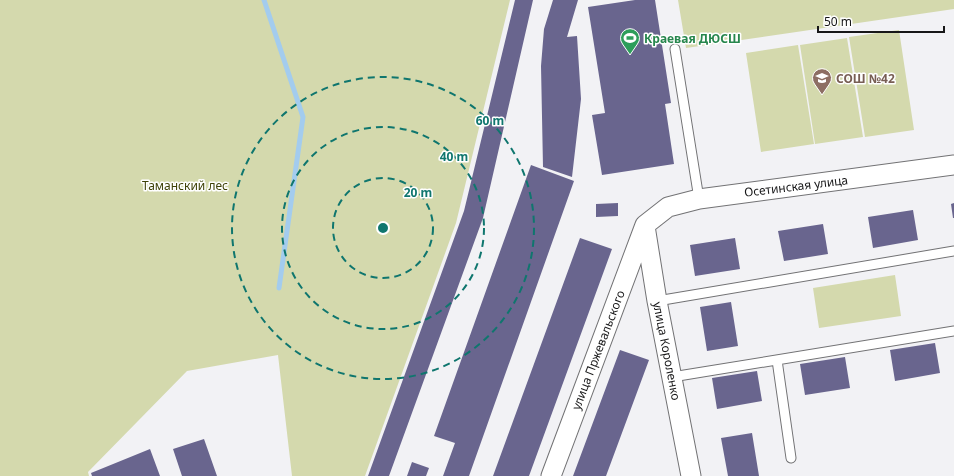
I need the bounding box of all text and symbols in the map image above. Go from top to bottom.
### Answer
scale bar [818,8,944,34]
text: 50 m [824,13,852,30]
sports icon: Краевая ДЮСШ [619,27,641,55]
place label: Краевая ДЮСШ [644,30,741,47]
school or university icon: СОШ №42 [811,67,833,95]
place label: СОШ №42 [836,70,895,87]
text: 60 m [476,112,504,129]
text: 40 m [440,148,468,165]
street label: Осетинская улица [743,171,849,201]
park label: Таманский лес [142,177,228,194]
text: 20 m [404,184,432,201]
centre of rings [376,221,390,235]
street label: улица Пржевальского [567,288,629,412]
street label: улица Короленко [649,300,685,402]

